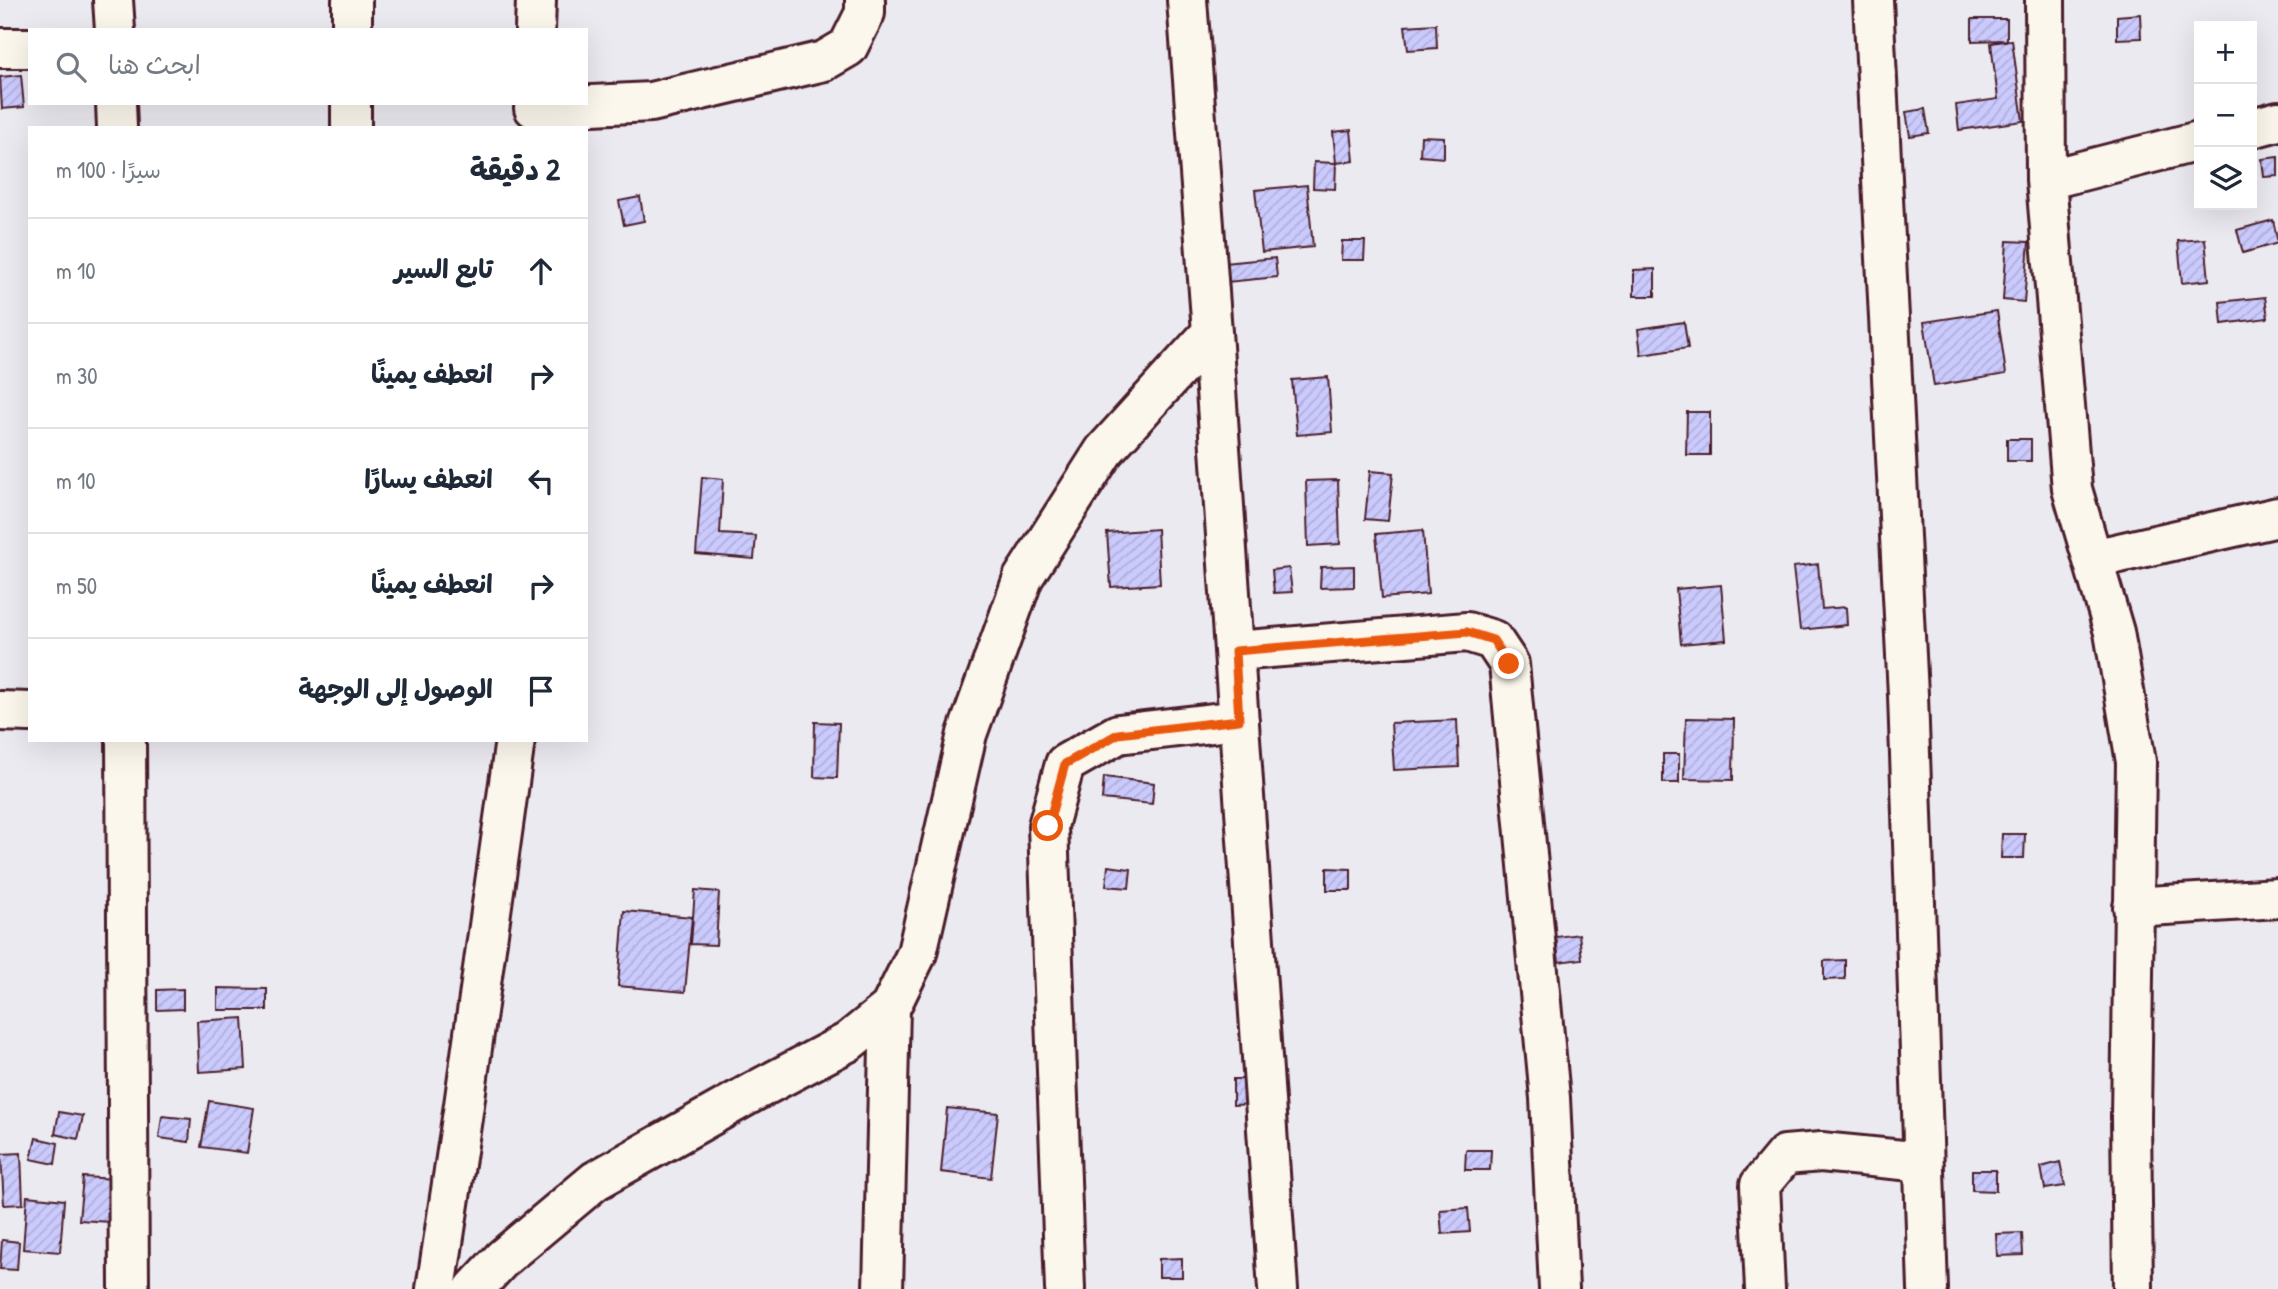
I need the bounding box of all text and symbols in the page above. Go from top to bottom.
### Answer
map controls [2194,21,2257,210]
button: + [2194,21,2257,84]
search box [28,28,588,105]
text: ابحث هنا [108,47,201,82]
icon: search [52,48,90,86]
button: − [2194,84,2257,147]
button: layers [2194,147,2257,210]
text: 2 دقيقة [470,149,560,189]
text: سيرًا · 100 m [56,154,161,185]
text: تابع السير [394,251,493,286]
icon: ahead [522,252,560,290]
text: 10 m [56,255,96,286]
text: انعطف يمينًا [371,356,493,391]
icon: right [522,357,560,395]
text: 30 m [56,360,98,391]
text: انعطف يسارًا [364,461,493,496]
icon: left [522,462,560,500]
text: 10 m [56,465,96,496]
text: انعطف يمينًا [371,566,493,601]
icon: right [522,567,560,605]
text: 50 m [56,570,97,601]
route end [1493,648,1524,679]
text: الوصول إلى الوجهة [298,671,493,706]
icon: arrive [522,672,560,710]
route start [1032,810,1063,841]

